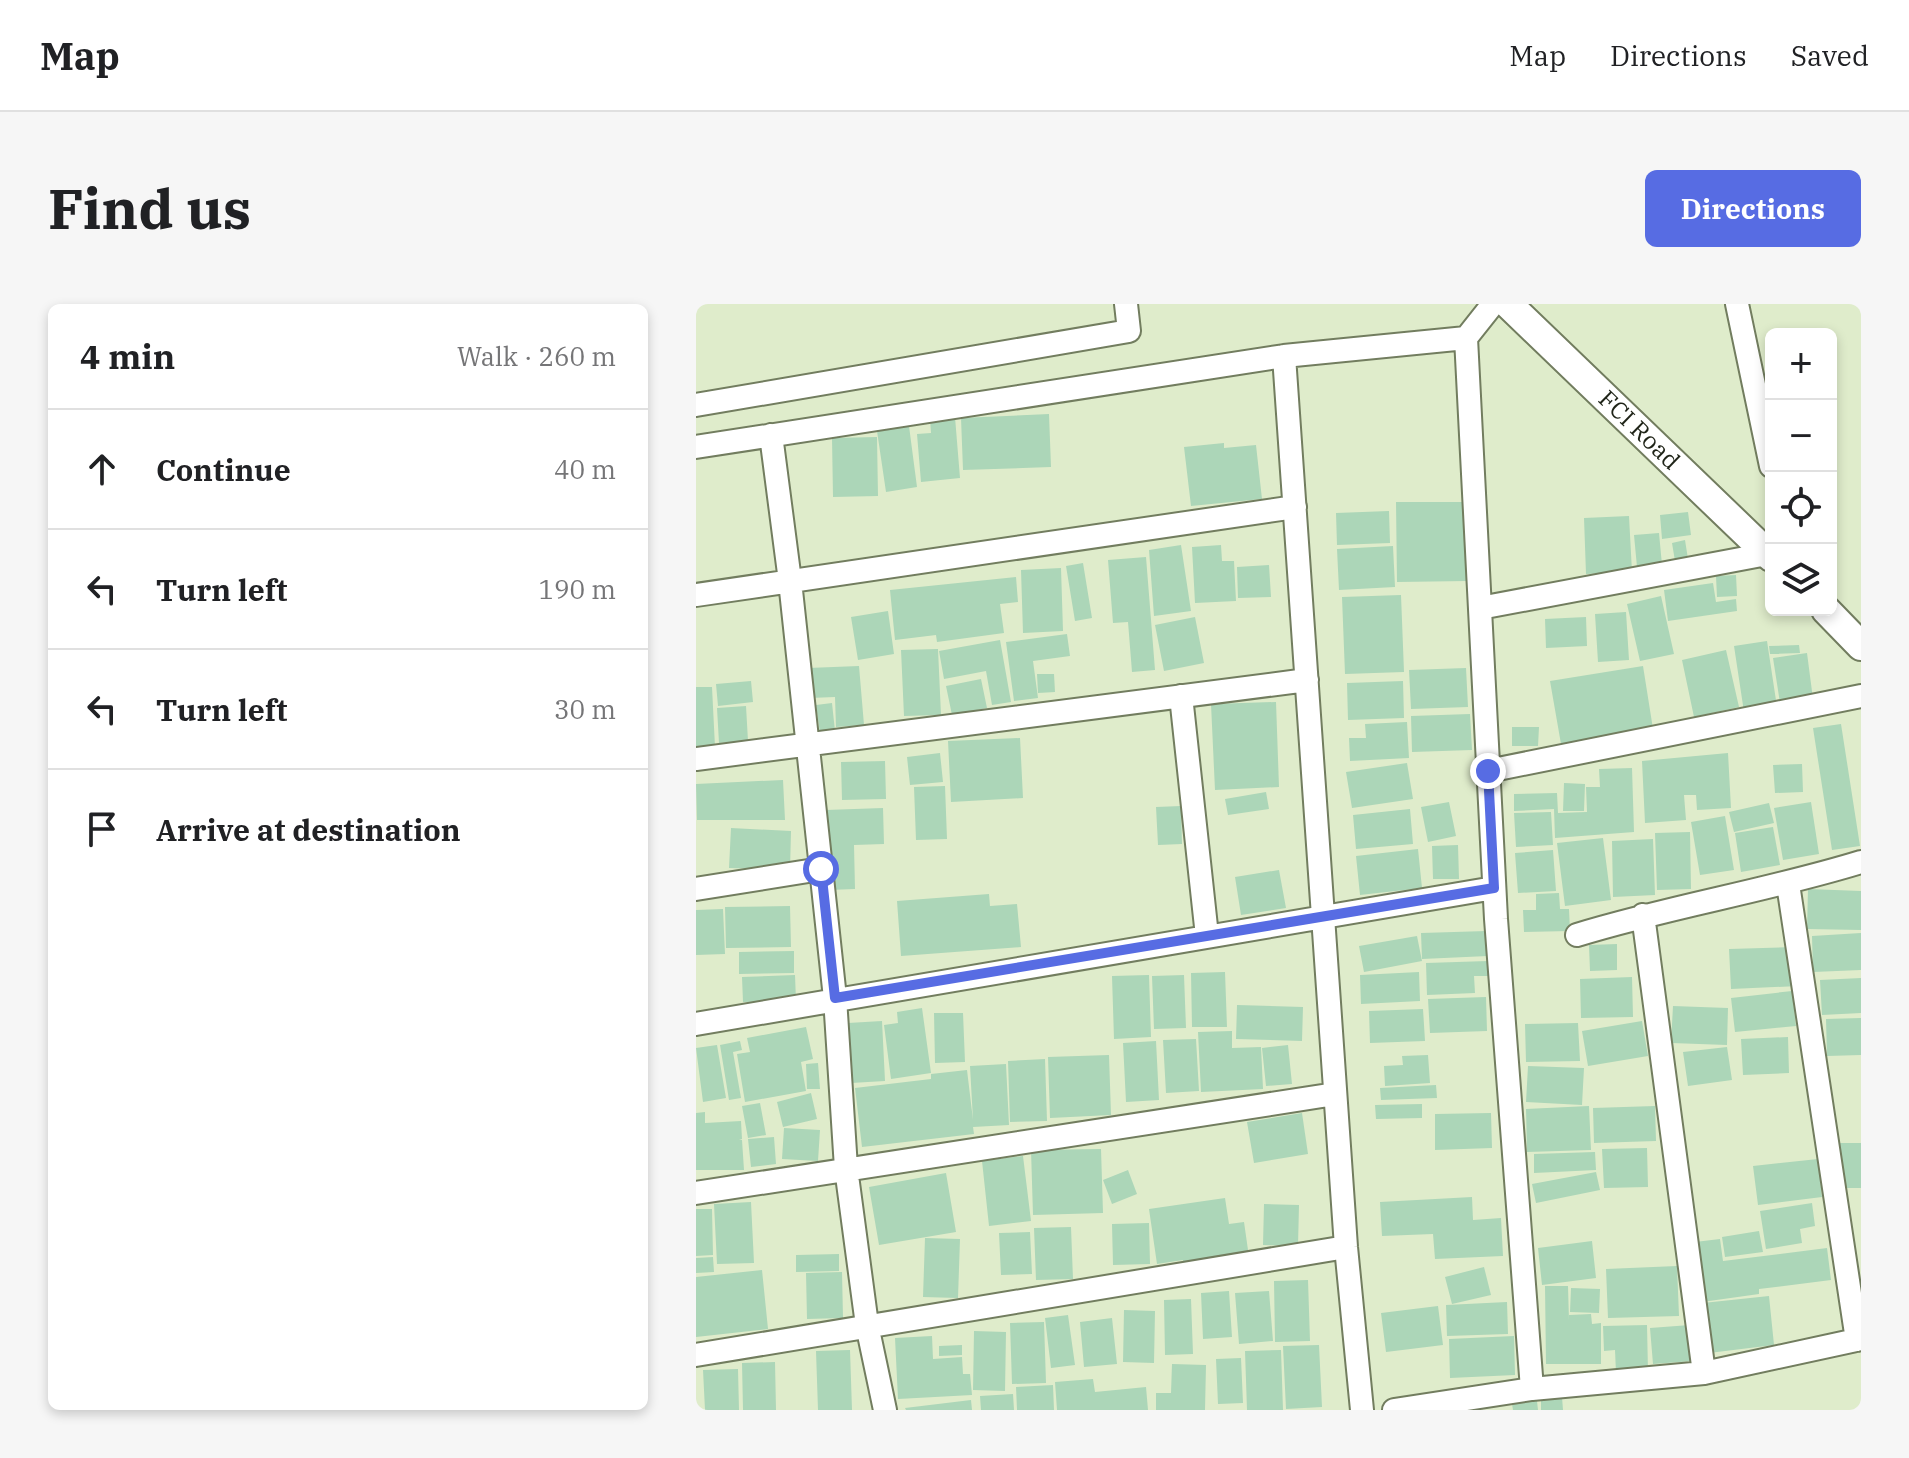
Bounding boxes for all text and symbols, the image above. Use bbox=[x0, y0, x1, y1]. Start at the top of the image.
text: Map bbox=[40, 31, 120, 80]
text: Map bbox=[1509, 37, 1566, 74]
text: Directions bbox=[1610, 37, 1747, 74]
text: Saved bbox=[1791, 37, 1869, 74]
button: Directions bbox=[1645, 170, 1861, 247]
text: Find us bbox=[48, 172, 251, 244]
map controls bbox=[1765, 328, 1837, 616]
button: + bbox=[1765, 328, 1837, 400]
text: 4 min bbox=[80, 334, 175, 378]
text: Walk · 260 m bbox=[457, 339, 616, 373]
street label: FCI Road bbox=[1592, 383, 1687, 476]
button: − bbox=[1765, 400, 1837, 472]
icon: ahead bbox=[80, 447, 124, 491]
text: Continue bbox=[156, 450, 291, 489]
text: 40 m bbox=[554, 452, 616, 486]
button: locate bbox=[1765, 472, 1837, 544]
button: layers bbox=[1765, 544, 1837, 616]
icon: left bbox=[80, 567, 124, 611]
text: Turn left bbox=[156, 570, 288, 609]
text: 190 m bbox=[538, 572, 616, 606]
icon: left bbox=[80, 687, 124, 731]
text: Turn left bbox=[156, 690, 288, 729]
text: 30 m bbox=[554, 692, 616, 726]
route end bbox=[1470, 753, 1506, 789]
icon: arrive bbox=[80, 807, 124, 851]
text: Arrive at destination bbox=[156, 810, 461, 849]
route start bbox=[803, 851, 839, 887]

